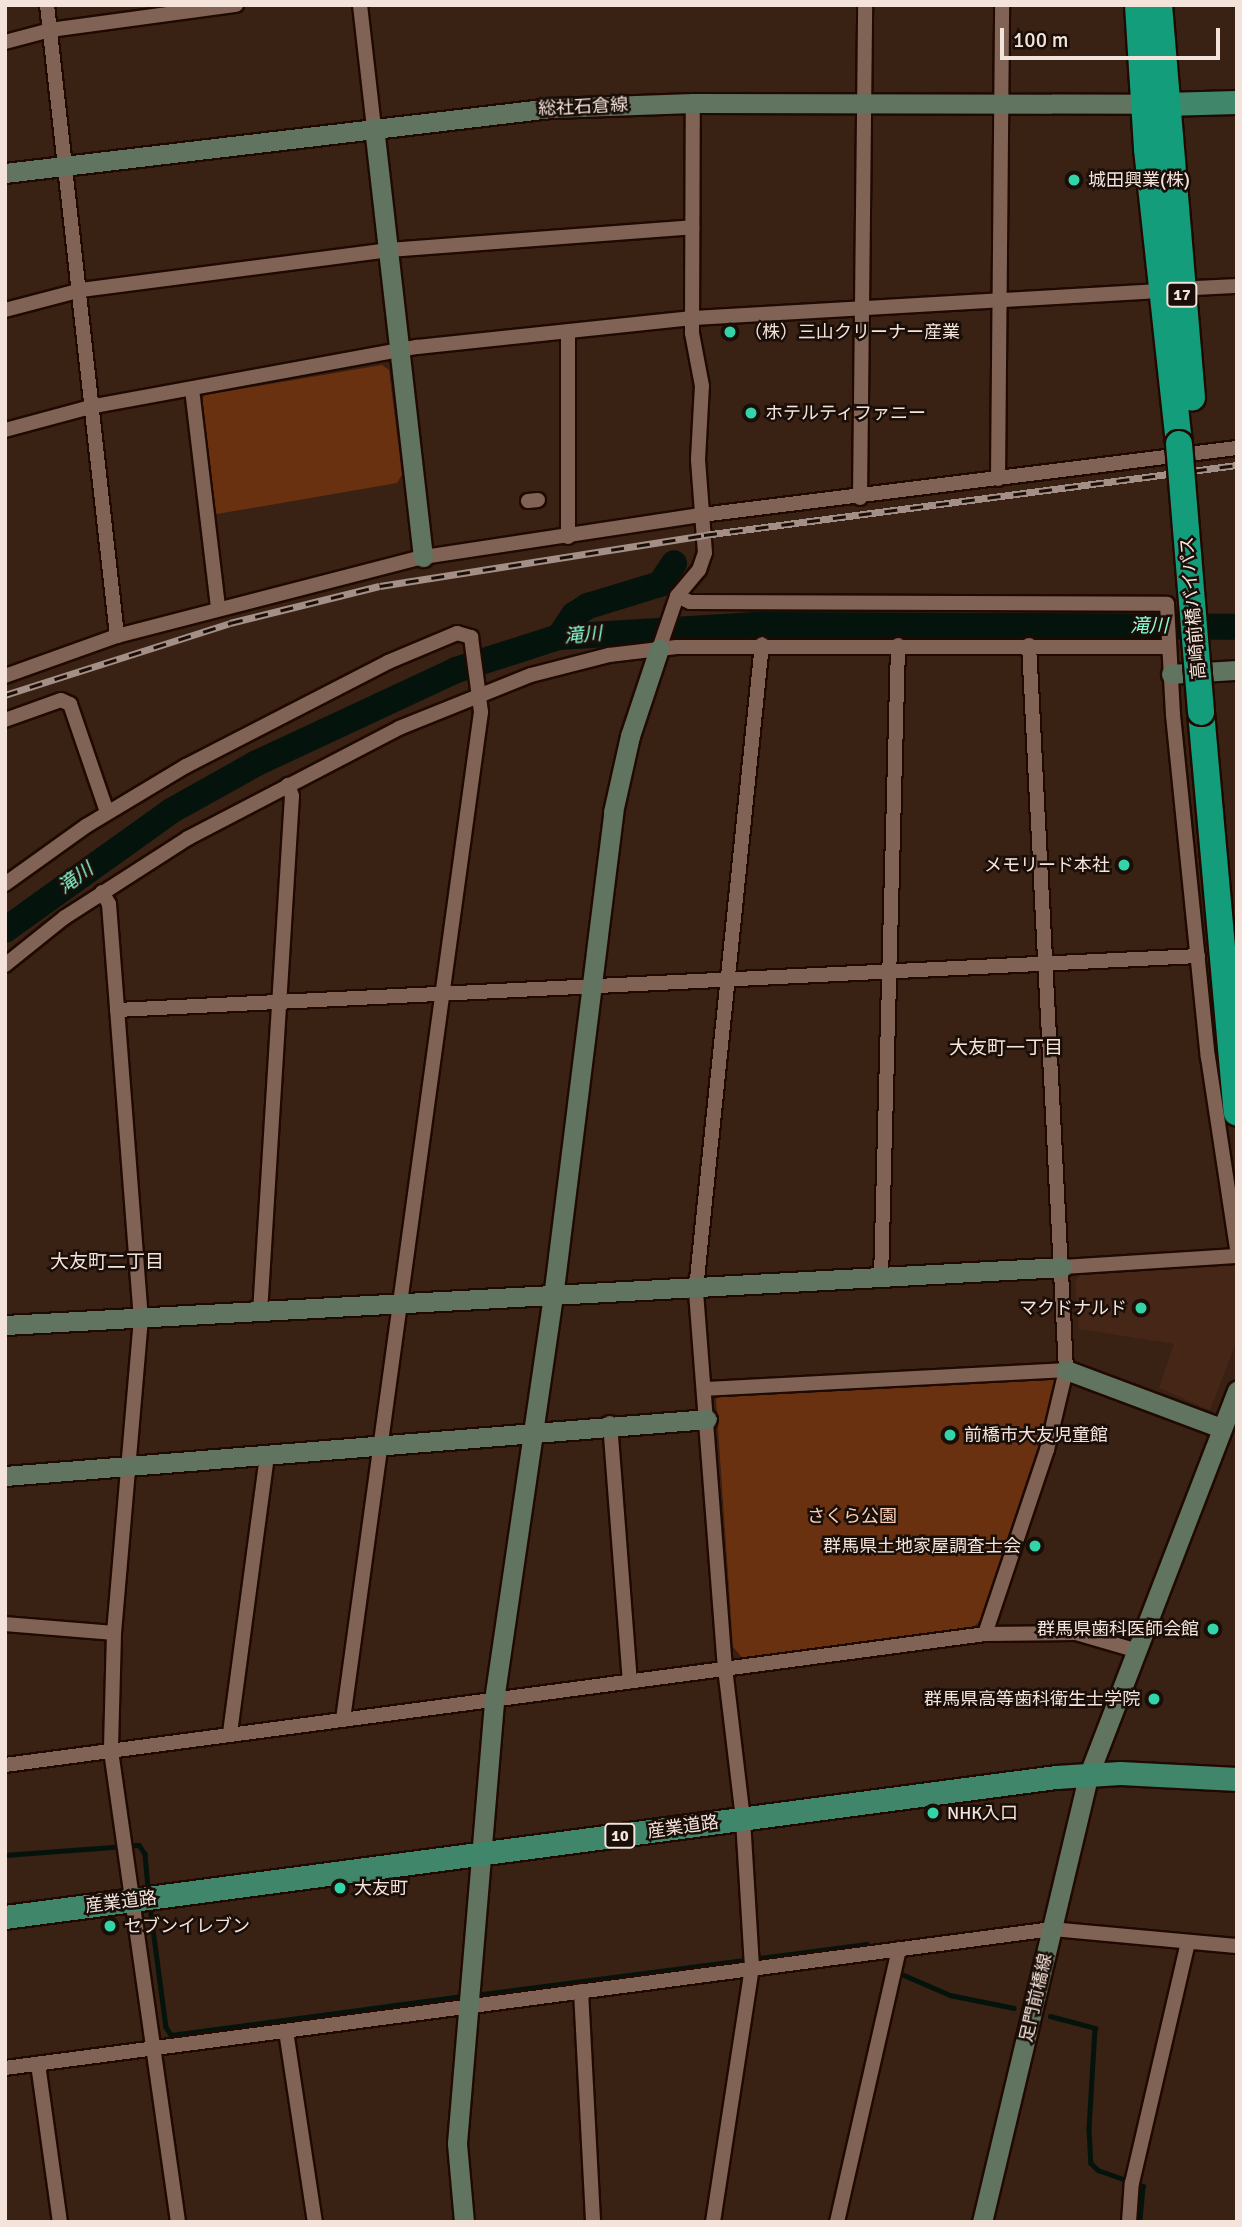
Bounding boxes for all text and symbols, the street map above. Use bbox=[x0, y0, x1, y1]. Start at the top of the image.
scale bar bbox=[1004, 14, 1224, 58]
text: 100 m bbox=[1013, 27, 1068, 53]
street label: 総社石倉線 bbox=[537, 94, 629, 120]
place label: 城田興業(株) bbox=[1088, 169, 1190, 191]
marker: 城田興業(株) bbox=[1066, 172, 1082, 188]
road number: 17 bbox=[1166, 282, 1198, 308]
place label: （株）三山クリーナー産業 bbox=[744, 321, 960, 343]
marker: （株）三山クリーナー産業 bbox=[722, 324, 738, 340]
place label: ホテルティファニー bbox=[765, 402, 927, 424]
marker: ホテルティファニー bbox=[743, 405, 759, 421]
street label: 高崎前橋バイパス bbox=[1176, 535, 1210, 681]
water label: 滝川 bbox=[1130, 616, 1168, 638]
water label: 滝川 bbox=[563, 623, 603, 649]
place label: メモリード本社 bbox=[984, 854, 1110, 876]
marker: メモリード本社 bbox=[1116, 857, 1132, 873]
water label: 滝川 bbox=[54, 859, 98, 899]
district label: 大友町一丁目 bbox=[949, 1038, 1063, 1060]
district label: 大友町二丁目 bbox=[50, 1252, 164, 1274]
place label: マクドナルド bbox=[1019, 1297, 1127, 1319]
marker: マクドナルド bbox=[1133, 1300, 1149, 1316]
place label: 前橋市大友児童館 bbox=[964, 1424, 1108, 1446]
marker: 前橋市大友児童館 bbox=[942, 1427, 958, 1443]
park label: さくら公園 bbox=[807, 1505, 897, 1527]
place label: 群馬県土地家屋調査士会 bbox=[823, 1535, 1021, 1557]
marker: 群馬県土地家屋調査士会 bbox=[1027, 1538, 1043, 1554]
place label: 群馬県歯科医師会館 bbox=[1037, 1618, 1199, 1640]
marker: 群馬県歯科医師会館 bbox=[1205, 1621, 1221, 1637]
place label: 群馬県高等歯科衛生士学院 bbox=[924, 1688, 1140, 1710]
marker: 群馬県高等歯科衛生士学院 bbox=[1146, 1691, 1162, 1707]
place label: NHK入口 bbox=[947, 1802, 1018, 1824]
marker: NHK入口 bbox=[925, 1805, 941, 1821]
street label: 産業道路 bbox=[646, 1811, 720, 1843]
road number: 10 bbox=[604, 1824, 636, 1848]
place label: 大友町 bbox=[354, 1877, 408, 1899]
marker: 大友町 bbox=[332, 1880, 348, 1896]
street label: 産業道路 bbox=[84, 1887, 158, 1917]
place label: セブンイレブン bbox=[124, 1915, 250, 1937]
marker: セブンイレブン bbox=[102, 1918, 118, 1934]
street label: 足門前橋線 bbox=[1015, 1952, 1057, 2044]

